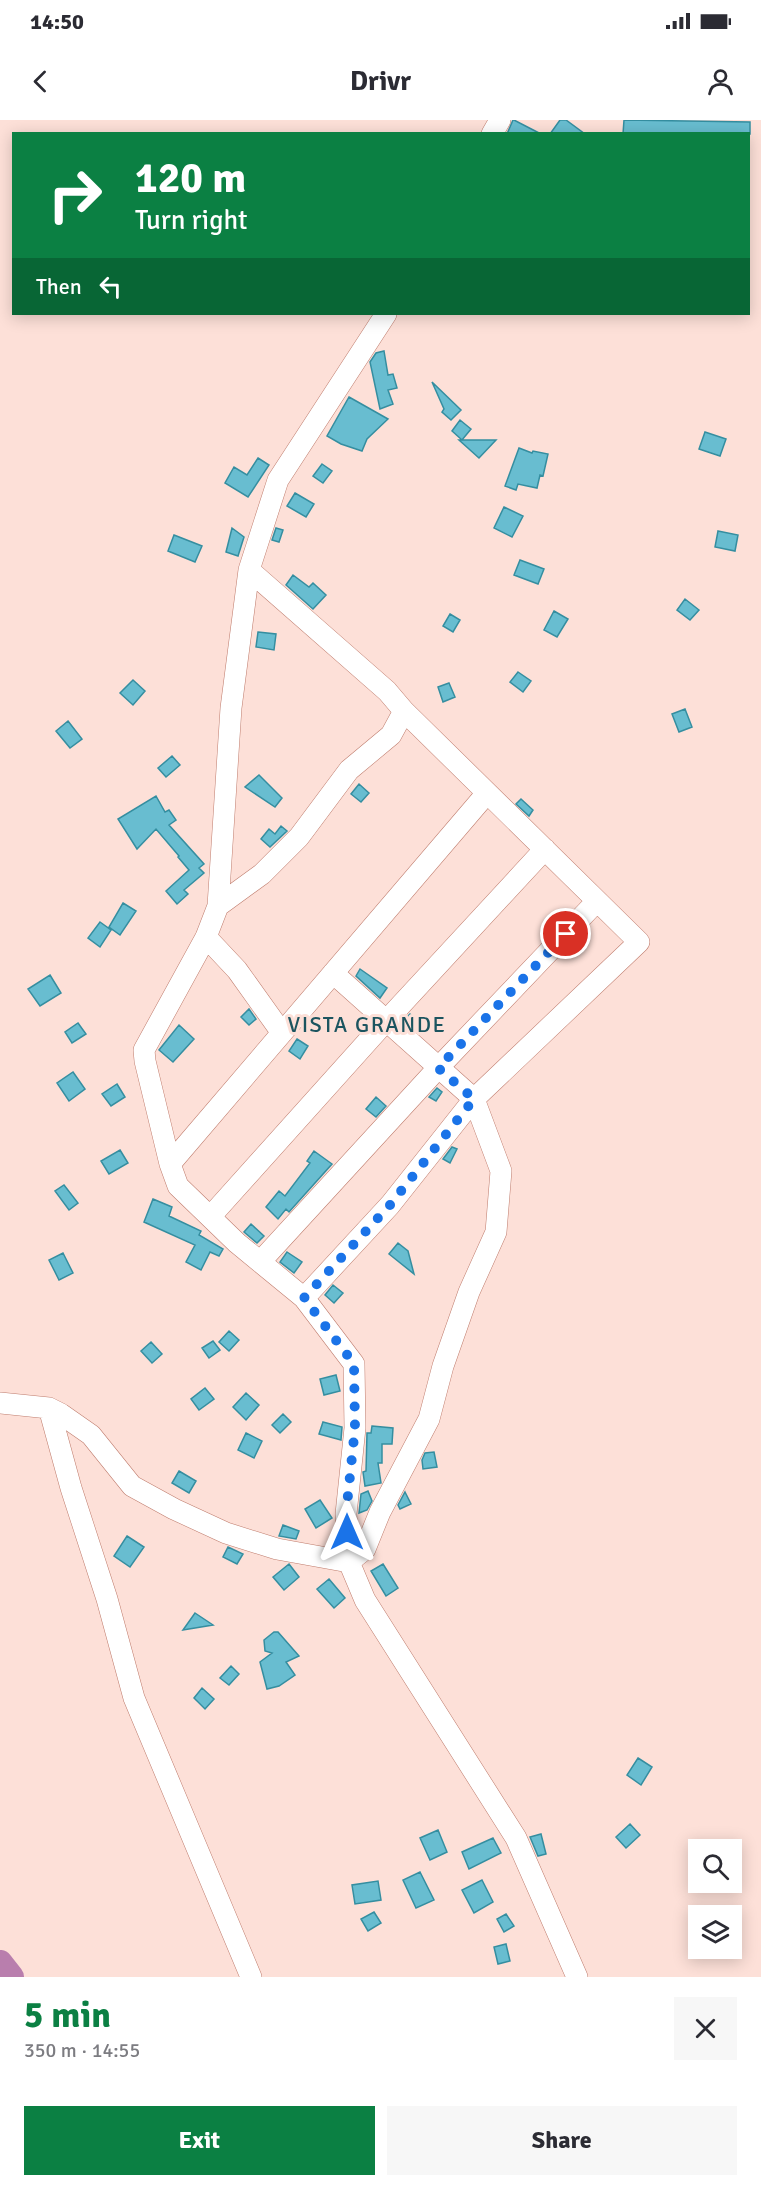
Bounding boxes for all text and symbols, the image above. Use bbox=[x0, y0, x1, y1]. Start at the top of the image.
text: 14:50 bbox=[30, 8, 84, 35]
icon: back bbox=[24, 65, 57, 98]
text: Drivr bbox=[350, 65, 411, 98]
icon: person bbox=[704, 65, 737, 98]
text: 120 m bbox=[135, 153, 246, 204]
icon: right bbox=[36, 156, 114, 234]
text: Turn right bbox=[135, 204, 248, 237]
icon: left bbox=[94, 270, 127, 303]
text: Then bbox=[36, 273, 82, 300]
pin bbox=[540, 908, 591, 959]
icon: arrive bbox=[549, 917, 582, 950]
district label: VISTA GRANDE bbox=[288, 1011, 446, 1038]
position arrow bbox=[315, 1500, 379, 1564]
map controls bbox=[688, 1839, 742, 1959]
button: search bbox=[688, 1839, 742, 1893]
button: layers bbox=[688, 1905, 742, 1959]
text: 5 min bbox=[24, 1993, 111, 2038]
button: close bbox=[674, 1997, 737, 2060]
text: 350 m · 14:55 bbox=[24, 2038, 140, 2063]
button: Exit bbox=[24, 2106, 375, 2175]
button: Share bbox=[387, 2106, 737, 2175]

